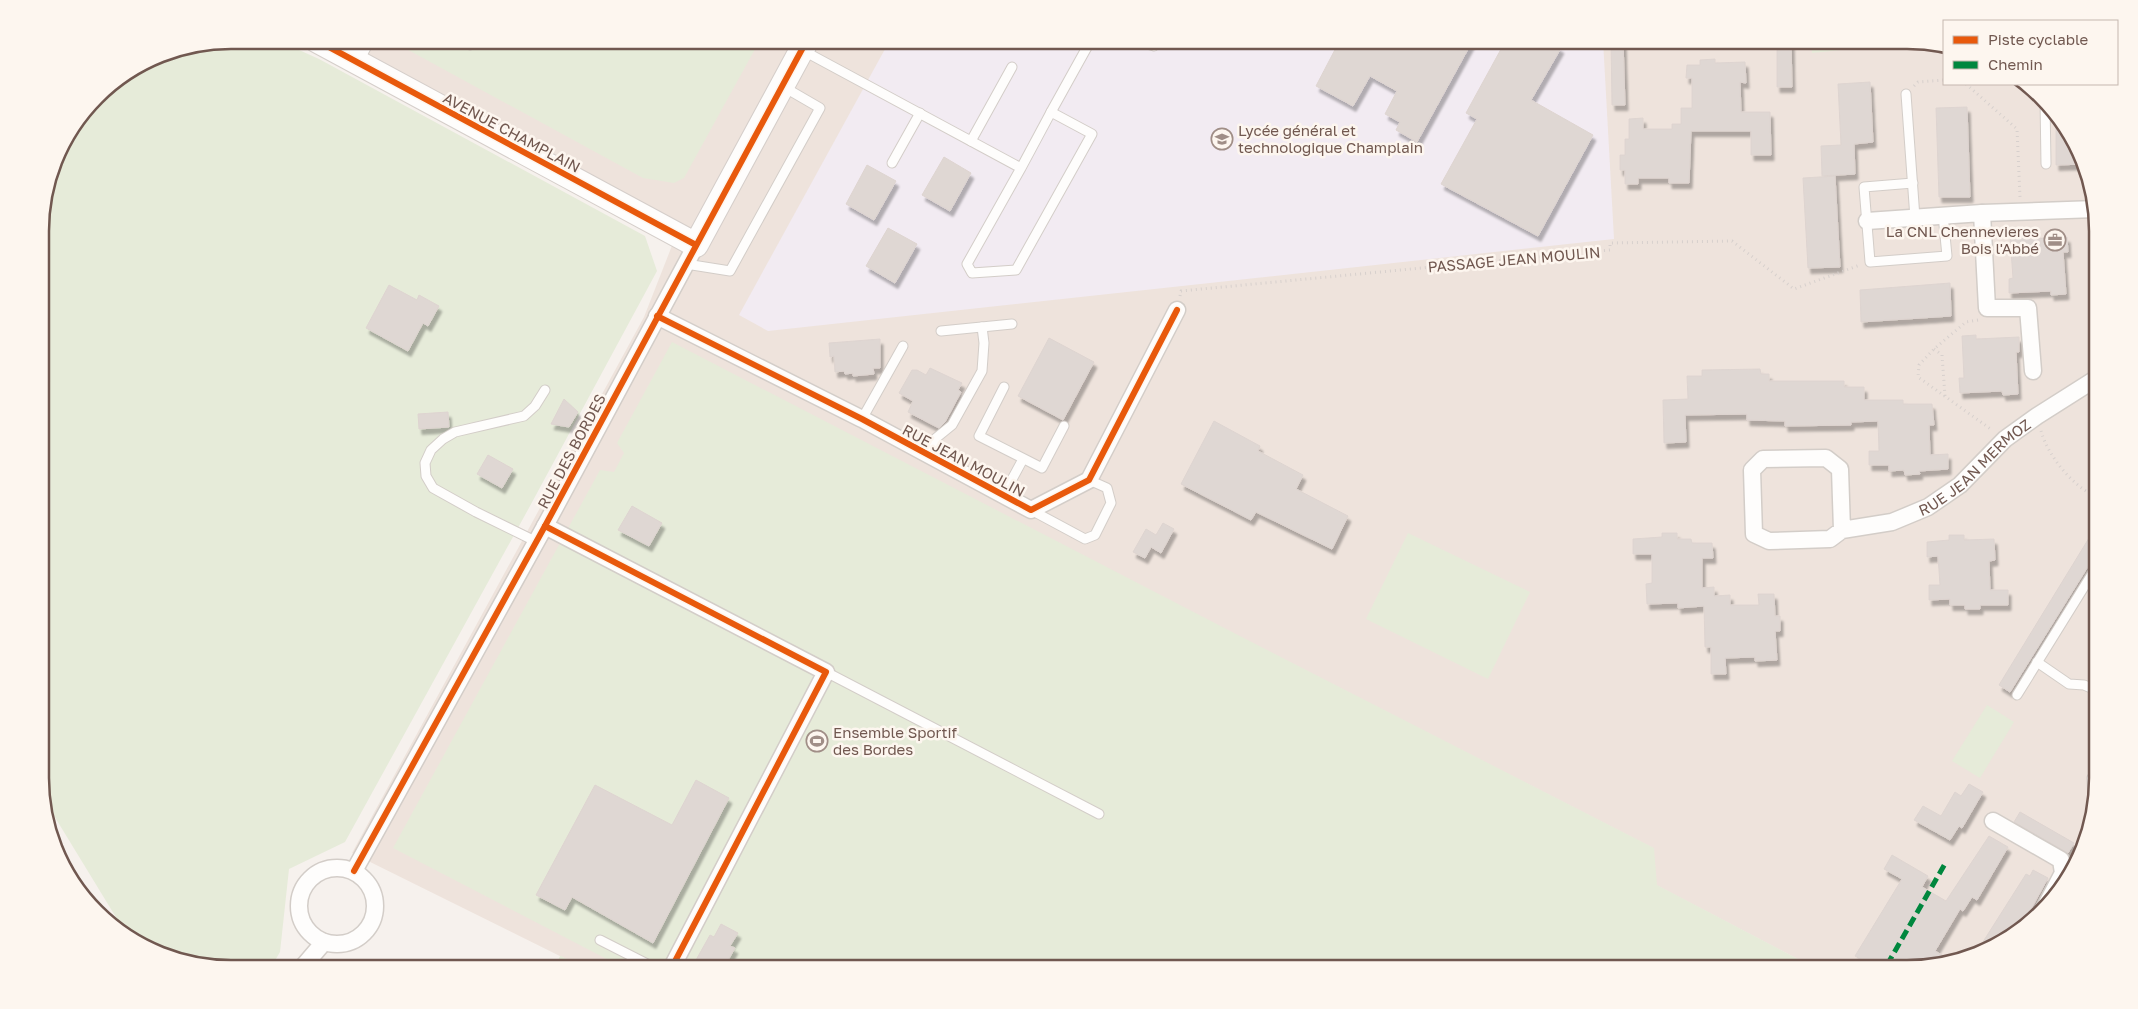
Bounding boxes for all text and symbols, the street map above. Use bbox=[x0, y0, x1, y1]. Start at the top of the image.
legend bbox=[1943, 20, 2118, 85]
text: Piste cyclable bbox=[1988, 30, 2089, 48]
text: Chemin bbox=[1988, 55, 2043, 73]
street label: AVENUE CHAMPLAIN bbox=[440, 88, 584, 176]
place label: Lycée général et technologique Champlain bbox=[1238, 121, 1423, 156]
school or university icon: Lycée général et technologique Champlain bbox=[1210, 127, 1234, 151]
place label: La CNL Chennevieres Bois l'Abbé bbox=[1886, 222, 2039, 257]
office icon: La CNL Chennevieres Bois l'Abbé bbox=[2043, 228, 2067, 252]
street label: PASSAGE JEAN MOULIN bbox=[1427, 242, 1601, 276]
street label: RUE DES BORDES bbox=[533, 391, 609, 511]
street label: RUE JEAN MERMOZ bbox=[1916, 415, 2034, 519]
street label: RUE JEAN MOULIN bbox=[900, 420, 1028, 500]
place label: Ensemble Sportif des Bordes bbox=[833, 723, 958, 758]
sports icon: Ensemble Sportif des Bordes bbox=[805, 729, 829, 753]

